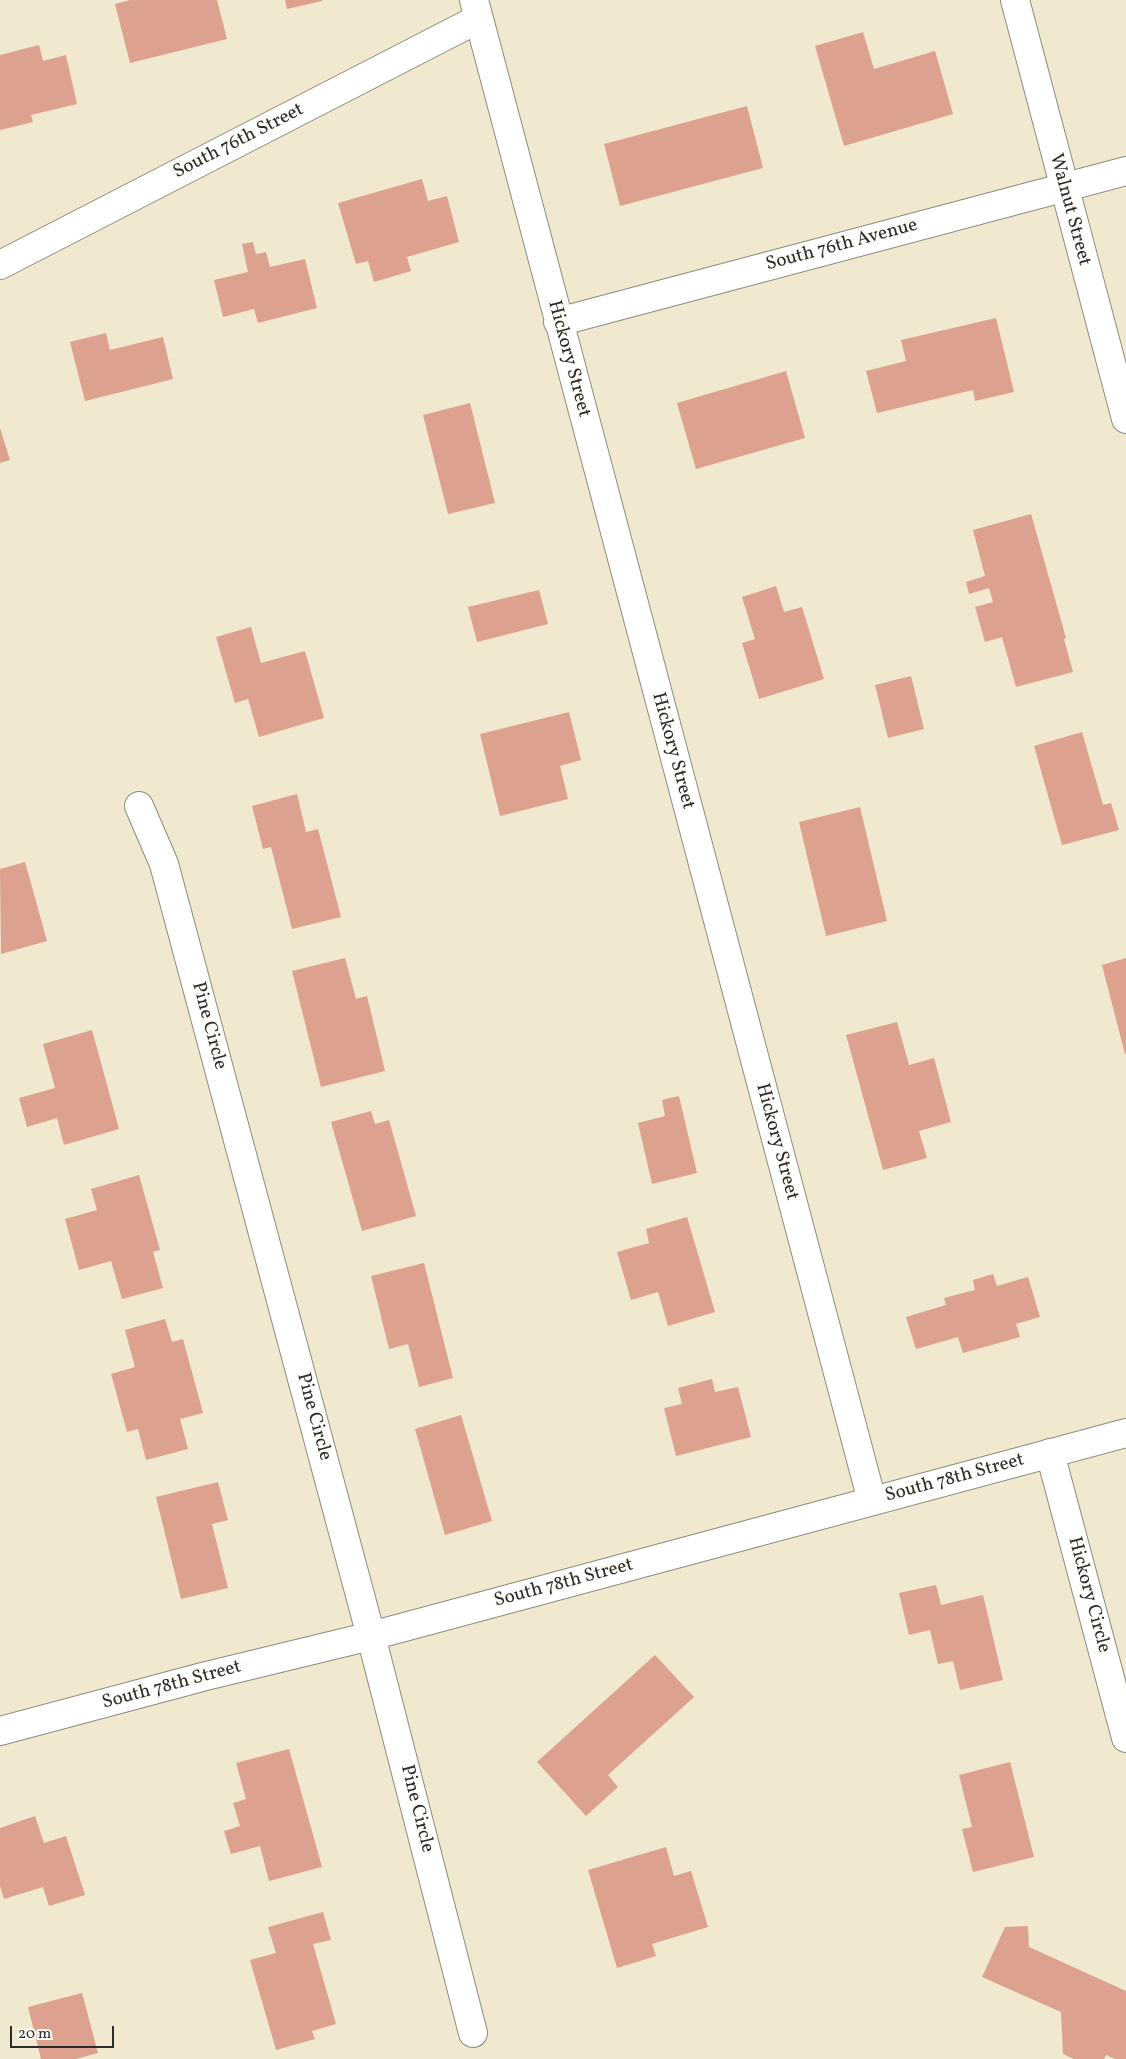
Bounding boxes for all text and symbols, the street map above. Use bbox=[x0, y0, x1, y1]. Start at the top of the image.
street label: South 76th Street bbox=[170, 99, 308, 185]
street label: Walnut Street bbox=[1043, 151, 1095, 269]
street label: South 76th Avenue bbox=[764, 215, 920, 277]
street label: Hickory Street bbox=[541, 298, 595, 420]
street label: Hickory Street bbox=[645, 690, 699, 812]
street label: Pine Circle bbox=[185, 980, 231, 1072]
street label: Hickory Street bbox=[749, 1081, 803, 1203]
street label: Pine Circle bbox=[290, 1371, 336, 1463]
street label: South 78th Street bbox=[883, 1449, 1027, 1509]
street label: Hickory Circle bbox=[1062, 1535, 1114, 1655]
street label: South 78th Street bbox=[492, 1554, 636, 1614]
street label: South 78th Street bbox=[100, 1656, 244, 1716]
street label: Pine Circle bbox=[394, 1763, 438, 1855]
scale bar bbox=[12, 2016, 116, 2048]
text: 20 m bbox=[18, 2024, 51, 2045]

